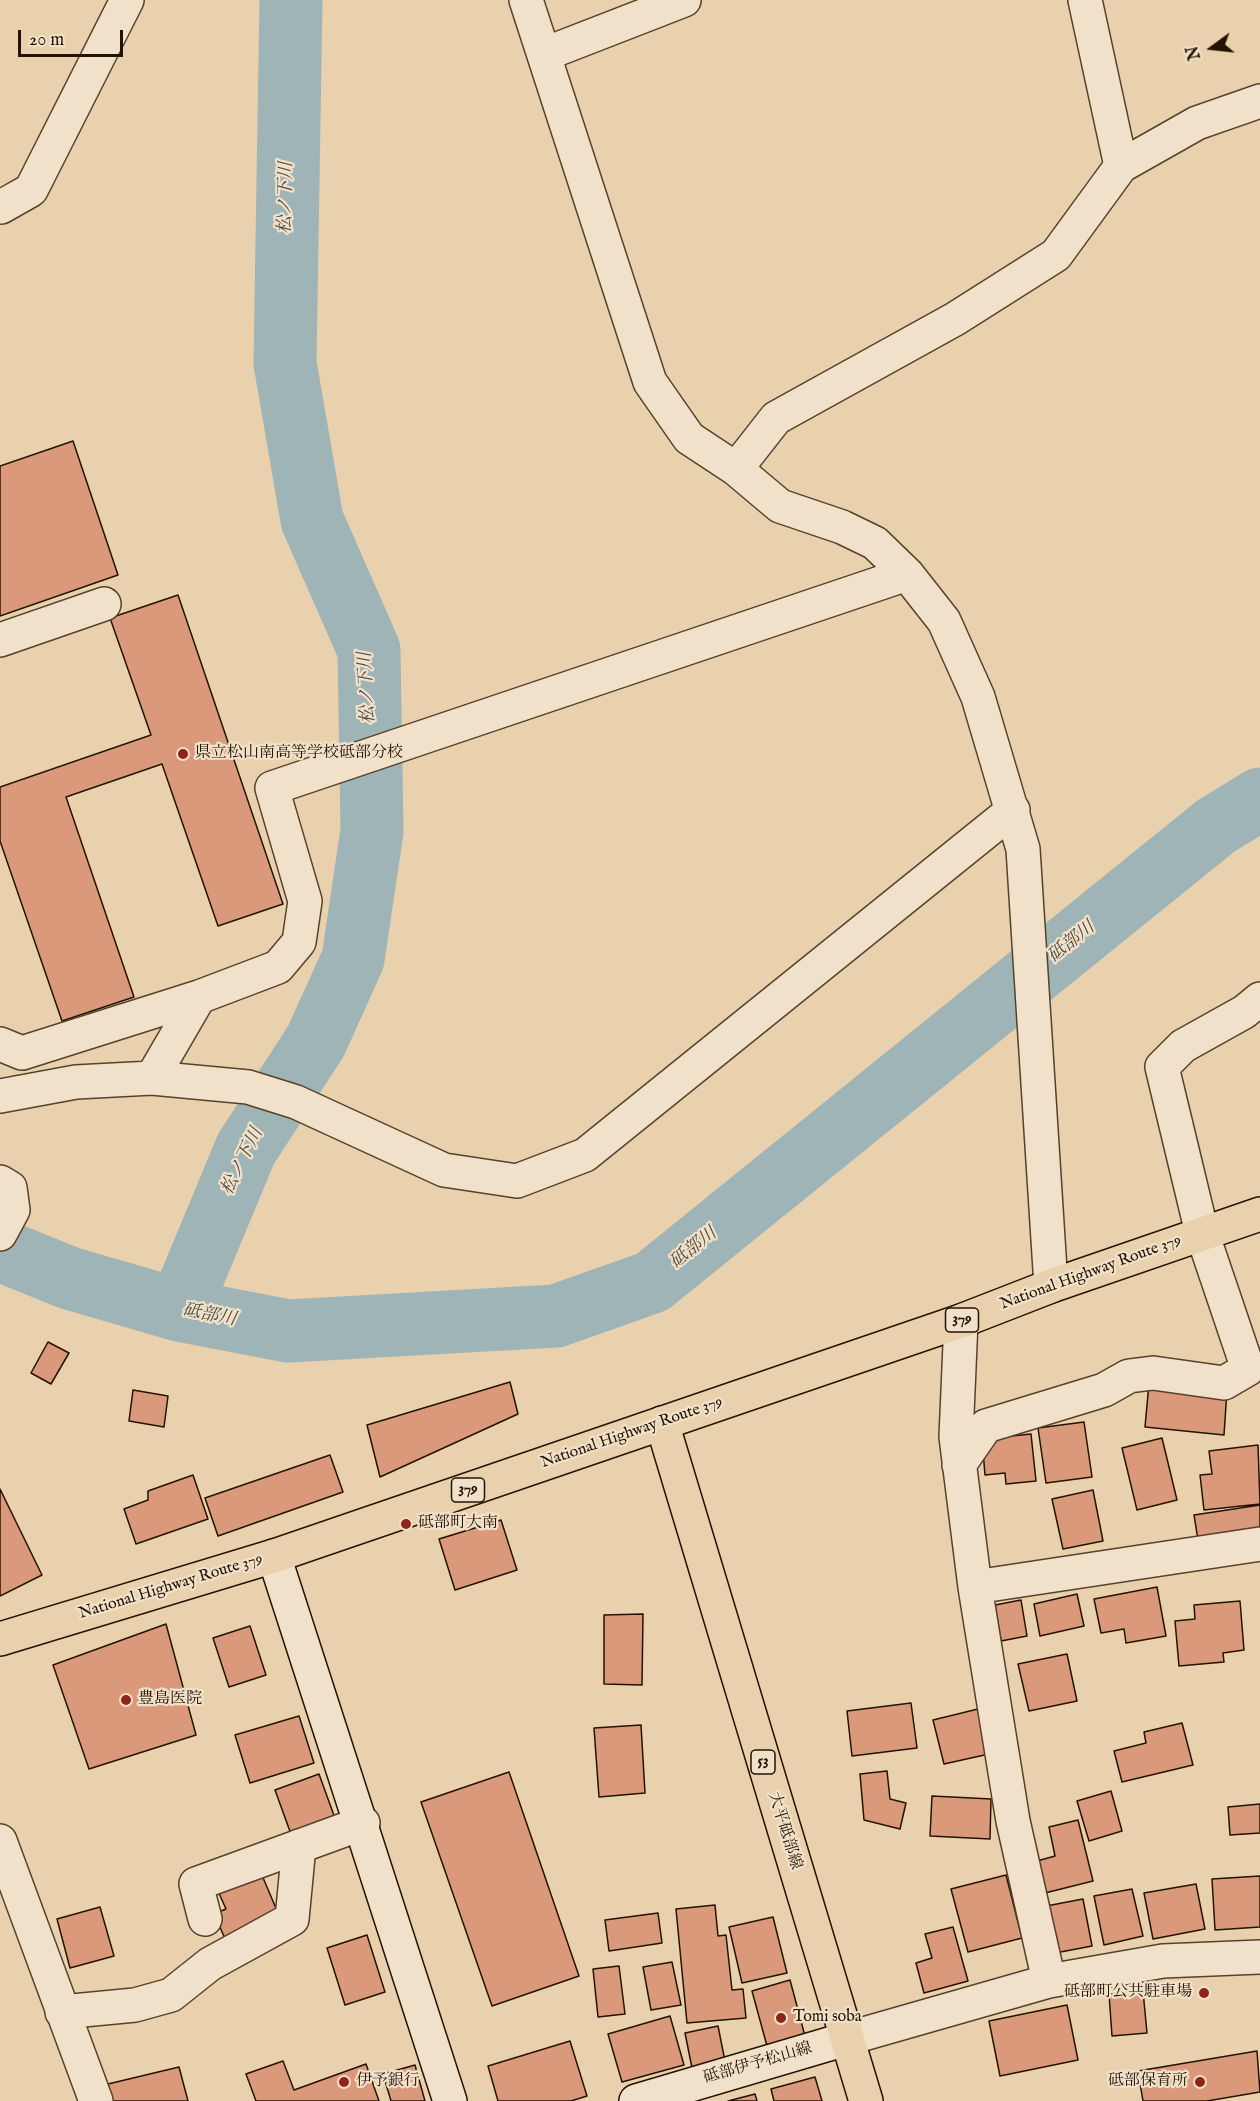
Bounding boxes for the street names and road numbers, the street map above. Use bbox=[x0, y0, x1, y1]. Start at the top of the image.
street label: National Highway Route 379 bbox=[998, 1231, 1184, 1315]
road number: 379 bbox=[946, 1308, 978, 1332]
street label: National Highway Route 379 bbox=[538, 1393, 726, 1473]
road number: 379 bbox=[452, 1478, 484, 1502]
street label: National Highway Route 379 bbox=[77, 1550, 265, 1624]
road number: 53 bbox=[751, 1750, 775, 1774]
street label: 大平砥部線 bbox=[763, 1790, 805, 1872]
street label: 砥部伊予松山線 bbox=[702, 2039, 814, 2089]

